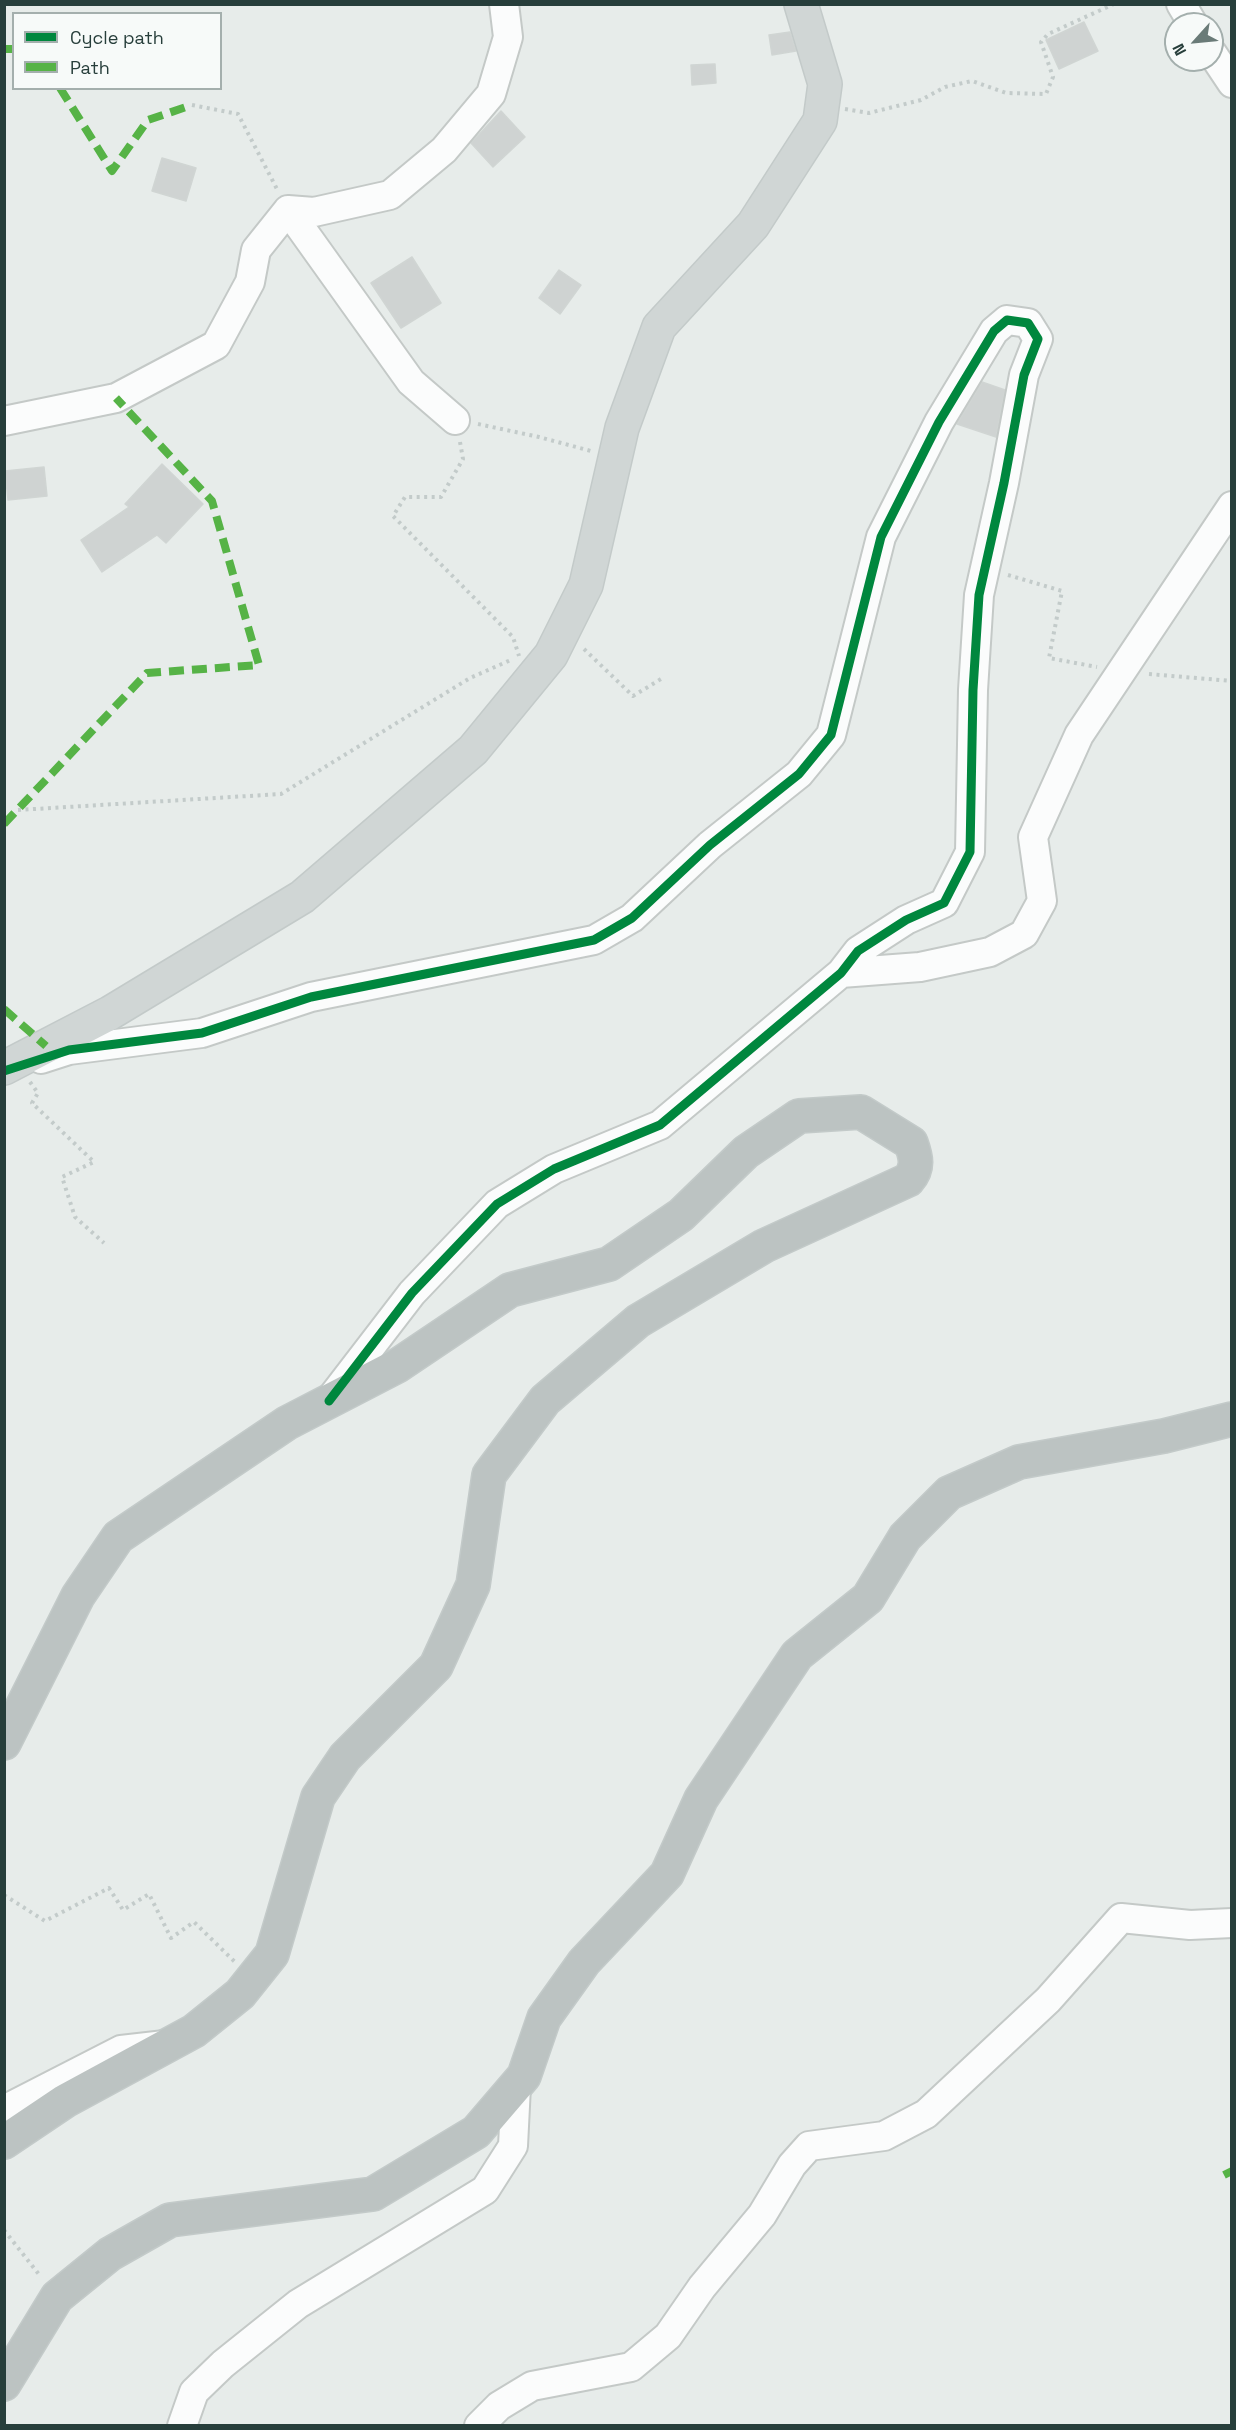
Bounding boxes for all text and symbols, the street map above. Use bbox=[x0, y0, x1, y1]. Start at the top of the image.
legend bbox=[12, 12, 222, 90]
north arrow bbox=[1164, 12, 1224, 72]
text: Cycle path bbox=[70, 26, 164, 49]
text: N bbox=[1168, 40, 1191, 59]
text: Path bbox=[70, 56, 110, 79]

